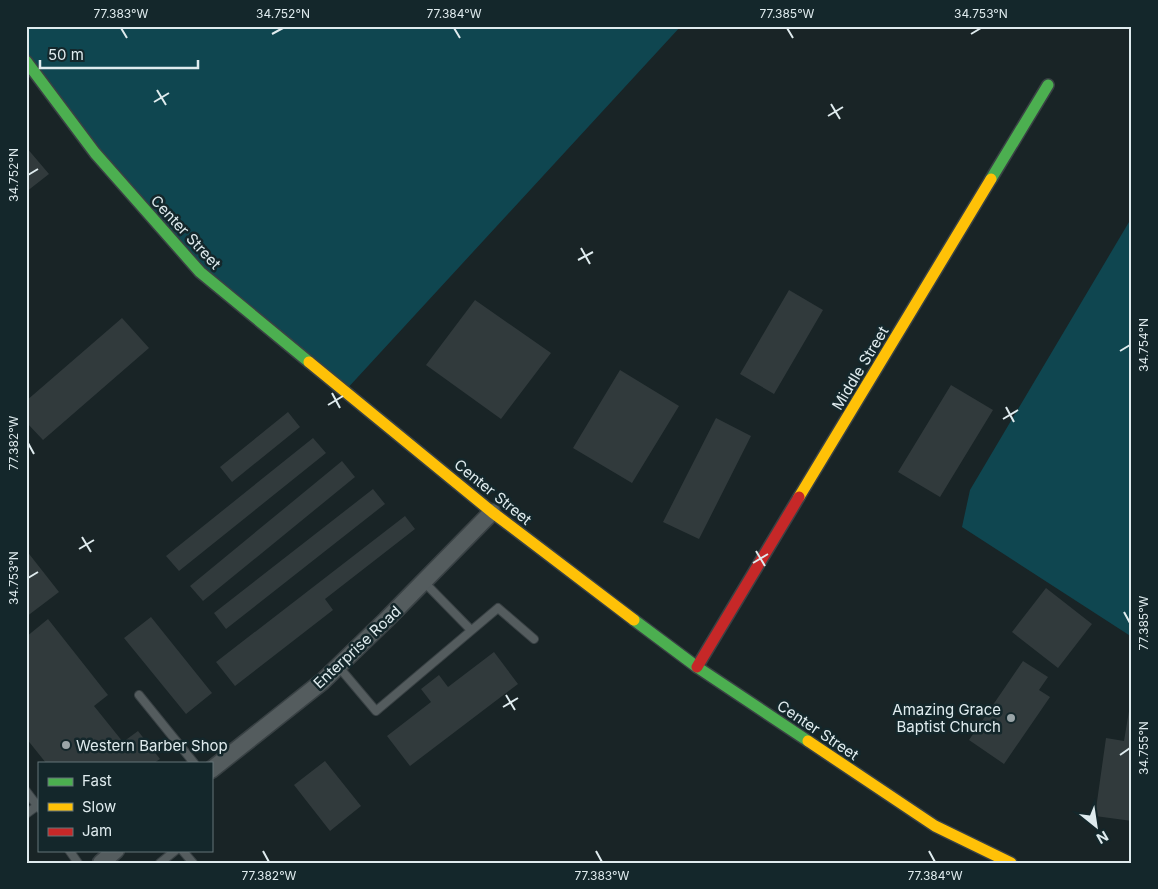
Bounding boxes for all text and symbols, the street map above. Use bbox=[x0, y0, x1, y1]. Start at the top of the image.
text: 77.383°W bbox=[94, 6, 149, 21]
text: 34.752°N bbox=[256, 6, 310, 21]
text: 77.384°W bbox=[426, 6, 482, 21]
text: 77.385°W bbox=[760, 6, 815, 21]
text: 34.753°N bbox=[954, 6, 1008, 21]
scale bar bbox=[40, 38, 198, 70]
text: 50 m bbox=[48, 45, 84, 64]
text: 34.752°N bbox=[6, 148, 21, 202]
street label: Center Street bbox=[147, 191, 225, 273]
text: 34.754°N bbox=[1136, 318, 1151, 372]
street label: Middle Street bbox=[828, 323, 893, 413]
text: 77.382°W bbox=[6, 415, 21, 470]
street label: Center Street bbox=[450, 455, 536, 529]
text: 34.753°N bbox=[6, 551, 21, 605]
text: 77.385°W bbox=[1136, 595, 1151, 650]
street label: Enterprise Road bbox=[309, 602, 405, 692]
street label: Center Street bbox=[774, 696, 862, 764]
place label: Amazing Grace Baptist Church bbox=[892, 700, 1001, 736]
marker: Amazing Grace Baptist Church bbox=[1005, 712, 1017, 724]
text: 34.755°N bbox=[1136, 721, 1151, 775]
place label: Western Barber Shop bbox=[76, 736, 228, 755]
marker: Western Barber Shop bbox=[60, 739, 72, 751]
legend bbox=[38, 762, 212, 852]
text: Fast bbox=[82, 771, 112, 790]
text: Slow bbox=[82, 797, 116, 816]
north arrow bbox=[1070, 802, 1120, 852]
text: Jam bbox=[82, 821, 112, 840]
text: N bbox=[1094, 828, 1112, 848]
text: 77.382°W bbox=[242, 868, 297, 883]
text: 77.383°W bbox=[575, 868, 630, 883]
text: 77.384°W bbox=[907, 868, 963, 883]

